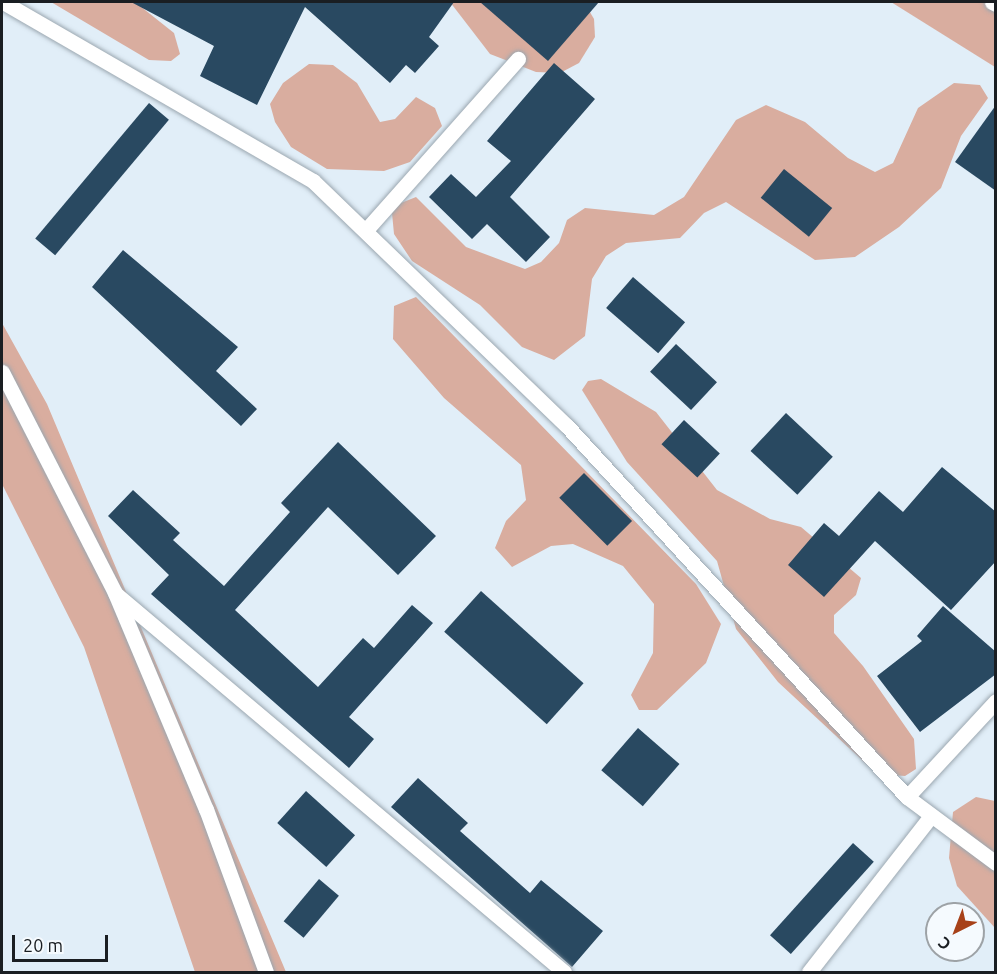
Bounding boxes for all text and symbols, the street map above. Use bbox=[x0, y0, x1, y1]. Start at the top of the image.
north arrow bbox=[925, 902, 985, 962]
scale bar bbox=[15, 923, 111, 961]
text: С bbox=[934, 934, 954, 954]
text: 20 m bbox=[23, 935, 63, 955]

